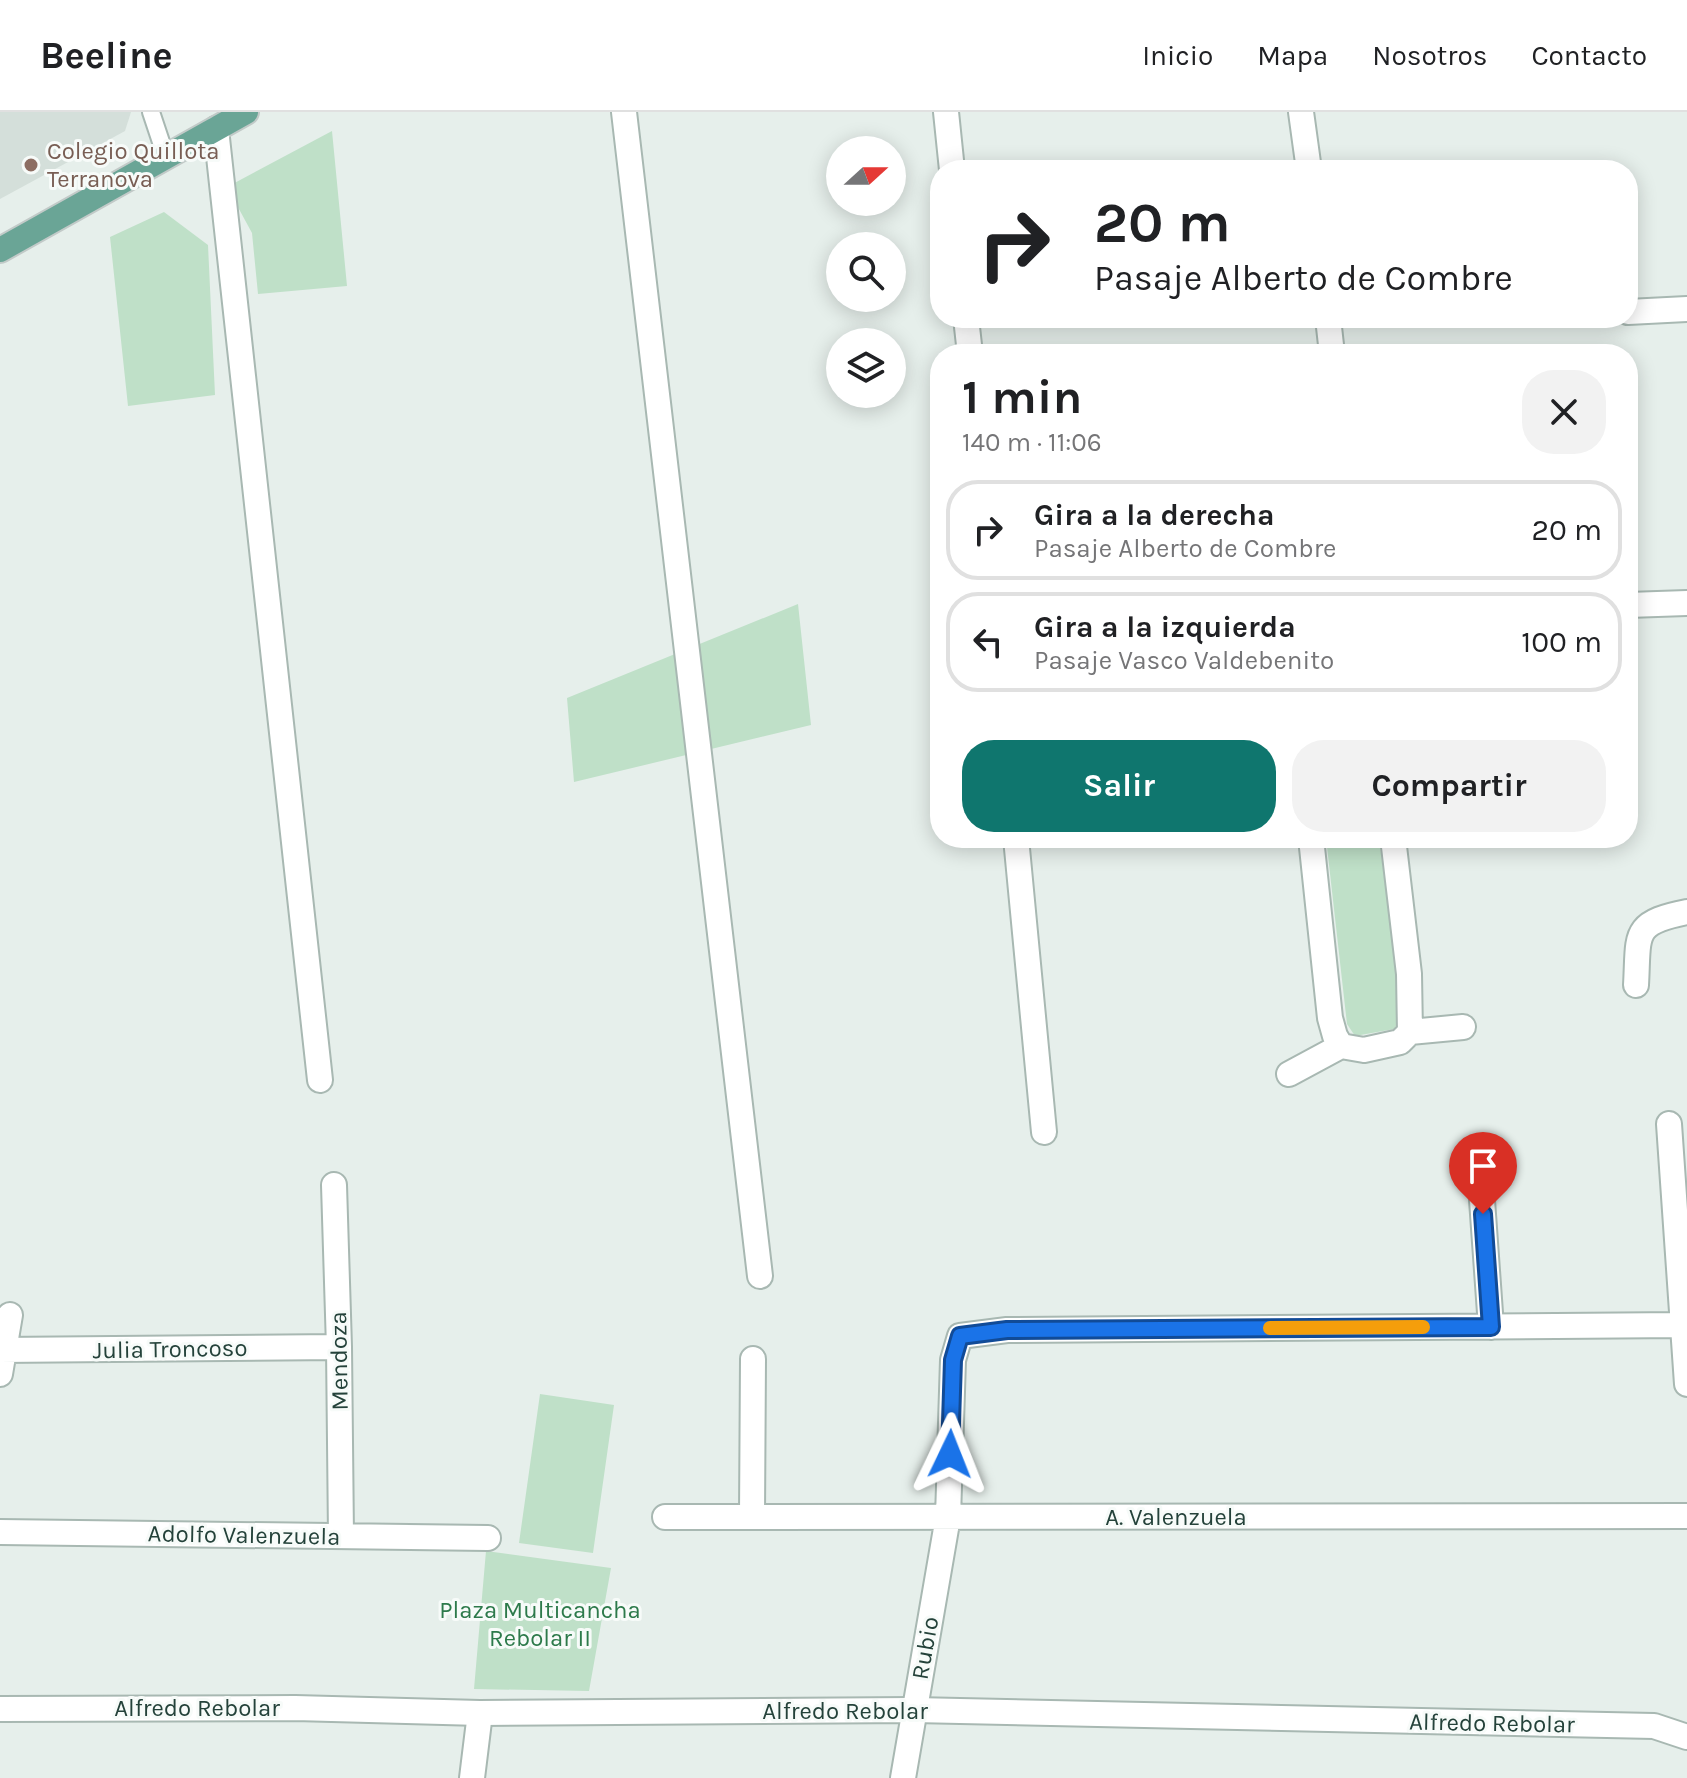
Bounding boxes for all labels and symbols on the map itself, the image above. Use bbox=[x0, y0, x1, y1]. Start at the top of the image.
north arrow bbox=[826, 136, 906, 216]
place label: Colegio Quillota Terranova bbox=[47, 137, 220, 193]
marker: Colegio Quillota Terranova bbox=[22, 156, 40, 174]
pin bbox=[1449, 1132, 1517, 1214]
street label: Mendoza bbox=[324, 1311, 354, 1411]
street label: Julia Troncoso bbox=[92, 1334, 248, 1364]
position arrow bbox=[908, 1412, 992, 1496]
street label: A. Valenzuela bbox=[1105, 1503, 1247, 1531]
street label: Adolfo Valenzuela bbox=[148, 1519, 340, 1551]
park label: Plaza Multicancha Rebolar II bbox=[439, 1596, 641, 1652]
street label: Rubio bbox=[906, 1614, 944, 1682]
street label: Alfredo Rebolar bbox=[114, 1694, 280, 1722]
street label: Alfredo Rebolar bbox=[762, 1697, 928, 1725]
street label: Alfredo Rebolar bbox=[1409, 1708, 1575, 1738]

